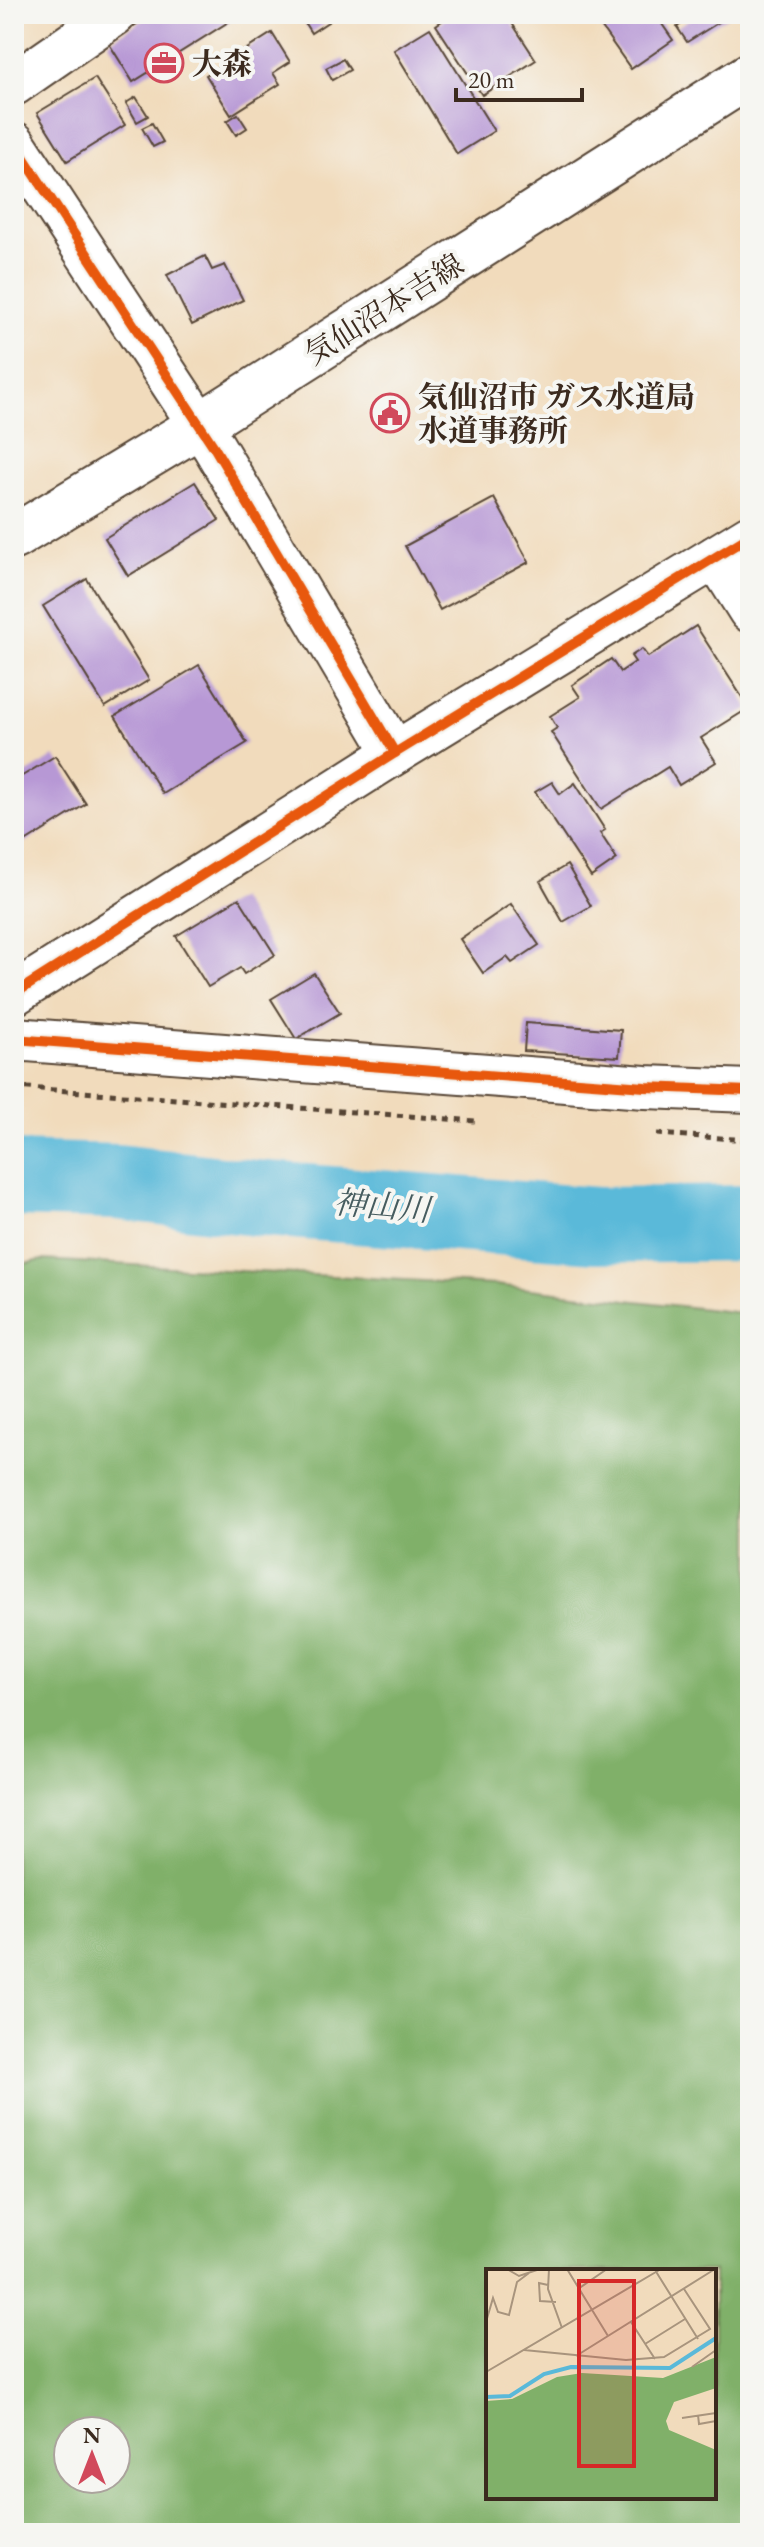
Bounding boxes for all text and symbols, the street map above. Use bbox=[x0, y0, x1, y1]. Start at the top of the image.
office icon: 大森 bbox=[143, 42, 185, 84]
place label: 大森 bbox=[192, 44, 252, 83]
scale bar bbox=[456, 52, 582, 102]
text: 20 m bbox=[468, 64, 515, 95]
street label: 気仙沼本吉線 bbox=[297, 245, 471, 373]
place label: 気仙沼市 ガス水道局 水道事務所 bbox=[418, 377, 695, 450]
public building icon: 気仙沼市 ガス水道局 水道事務所 bbox=[369, 392, 411, 434]
water label: 神山川 bbox=[332, 1181, 435, 1231]
inset map bbox=[486, 2269, 716, 2499]
north arrow bbox=[52, 2415, 132, 2495]
text: N bbox=[83, 2421, 101, 2450]

